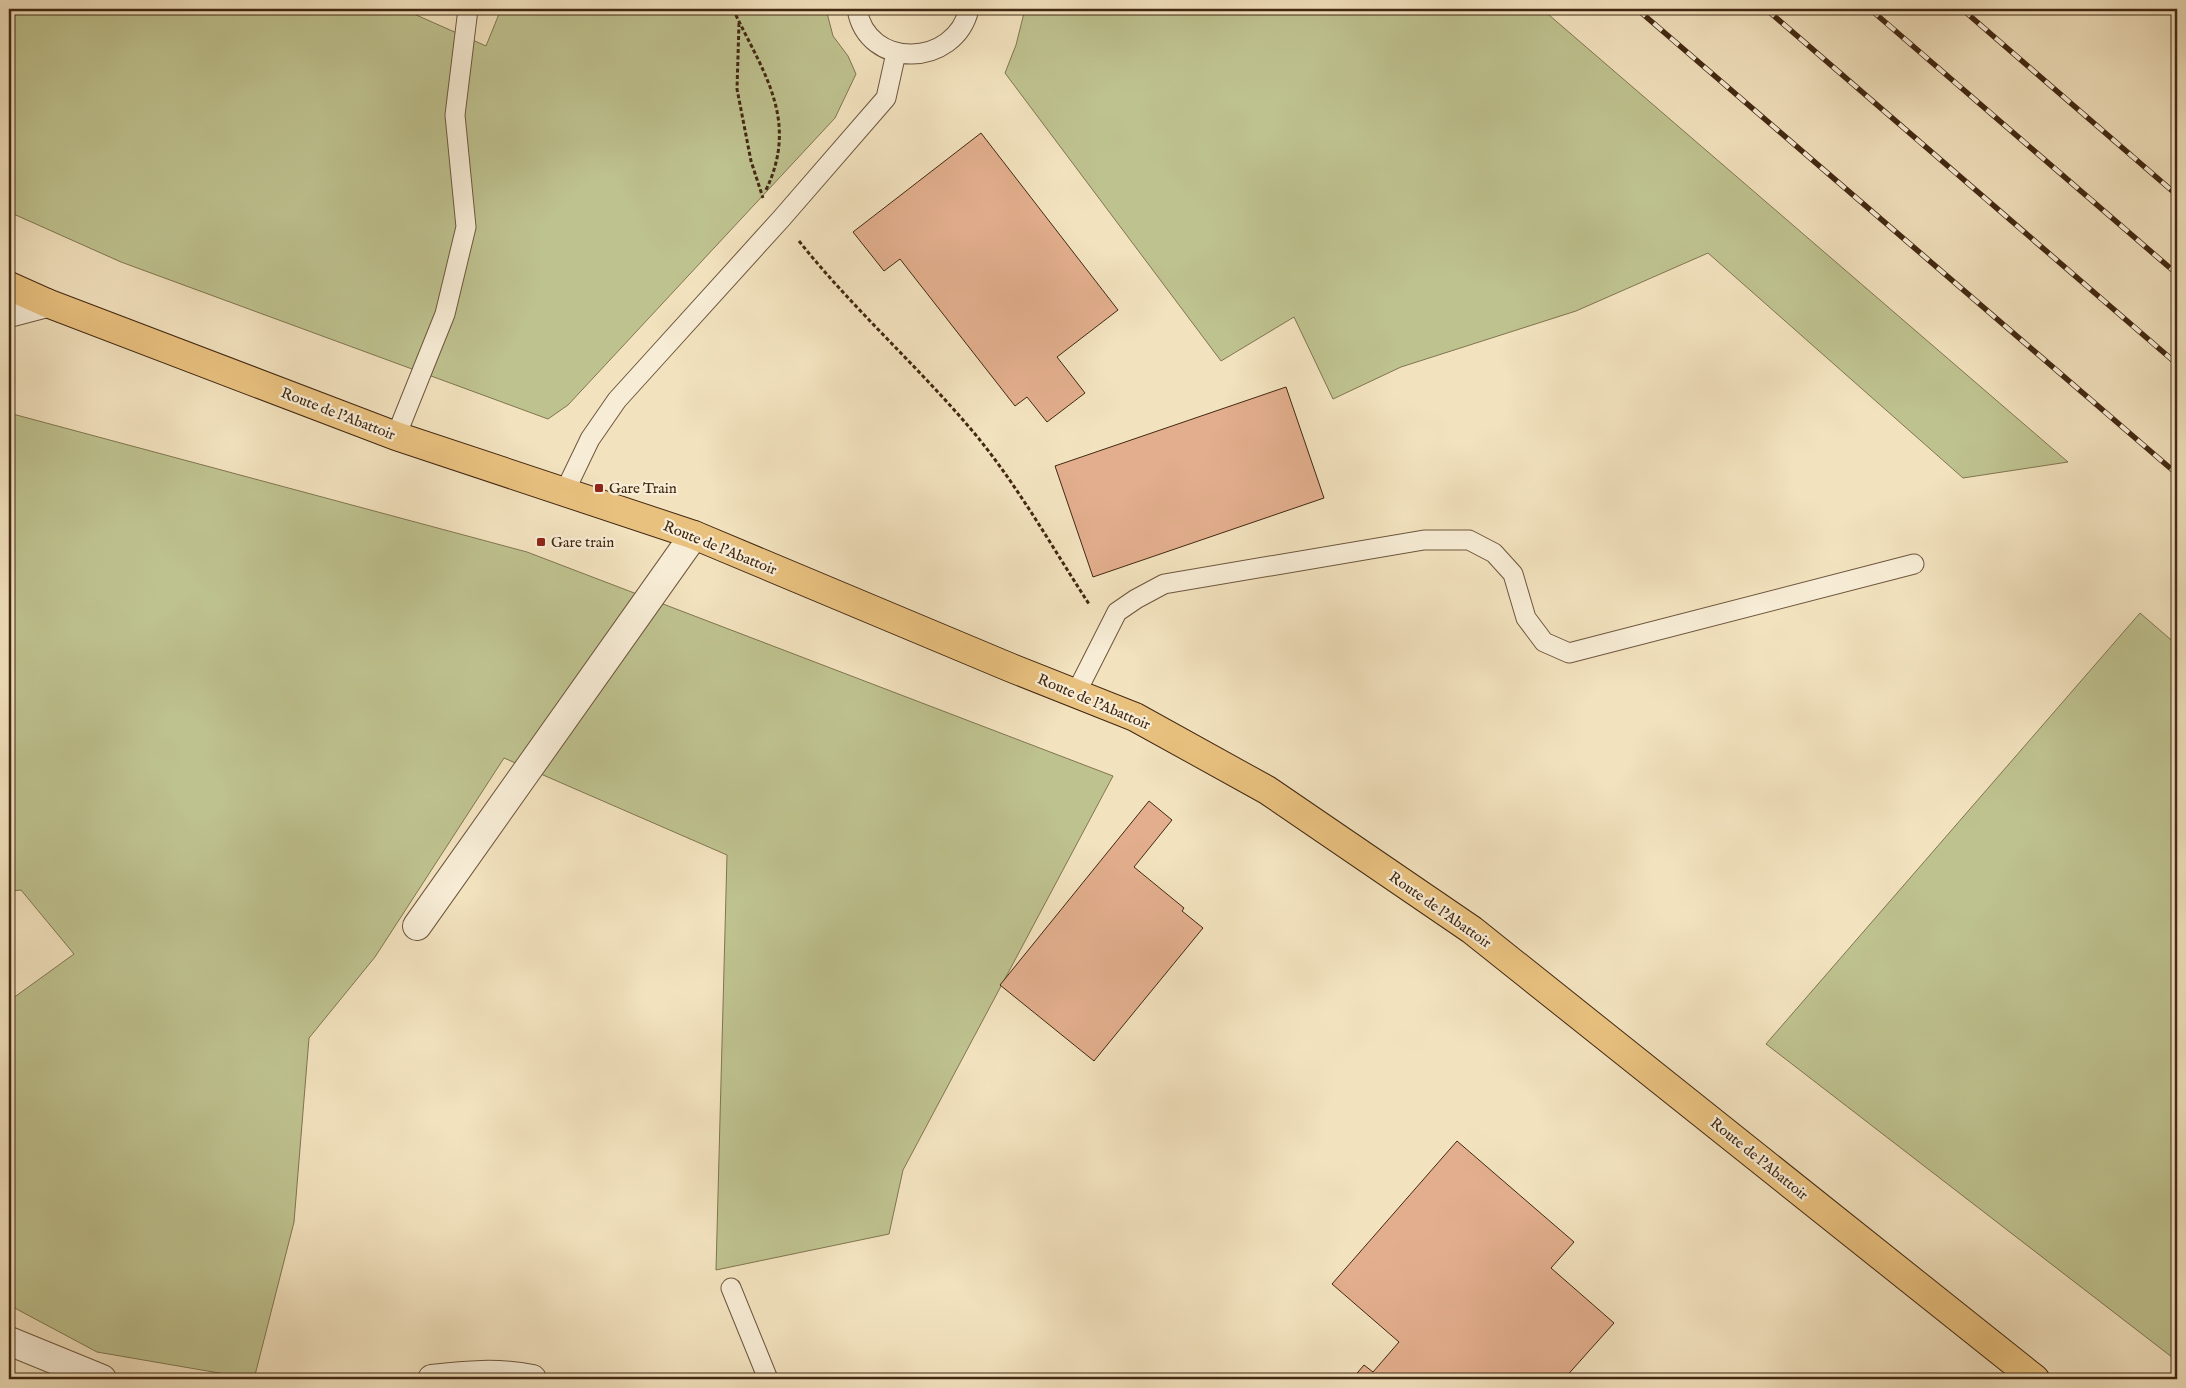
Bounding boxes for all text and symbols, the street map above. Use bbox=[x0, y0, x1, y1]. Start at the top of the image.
street label: Route de l’Abattoir bbox=[278, 383, 398, 445]
place label: Gare Train bbox=[609, 479, 677, 498]
marker: Gare Train bbox=[593, 482, 605, 494]
street label: Route de l’Abattoir bbox=[660, 517, 780, 580]
place label: Gare train bbox=[551, 533, 614, 552]
marker: Gare train bbox=[535, 536, 547, 548]
street label: Route de l’Abattoir bbox=[1035, 670, 1154, 735]
street label: Route de l’Abattoir bbox=[1385, 868, 1495, 953]
street label: Route de l’Abattoir bbox=[1706, 1114, 1812, 1205]

